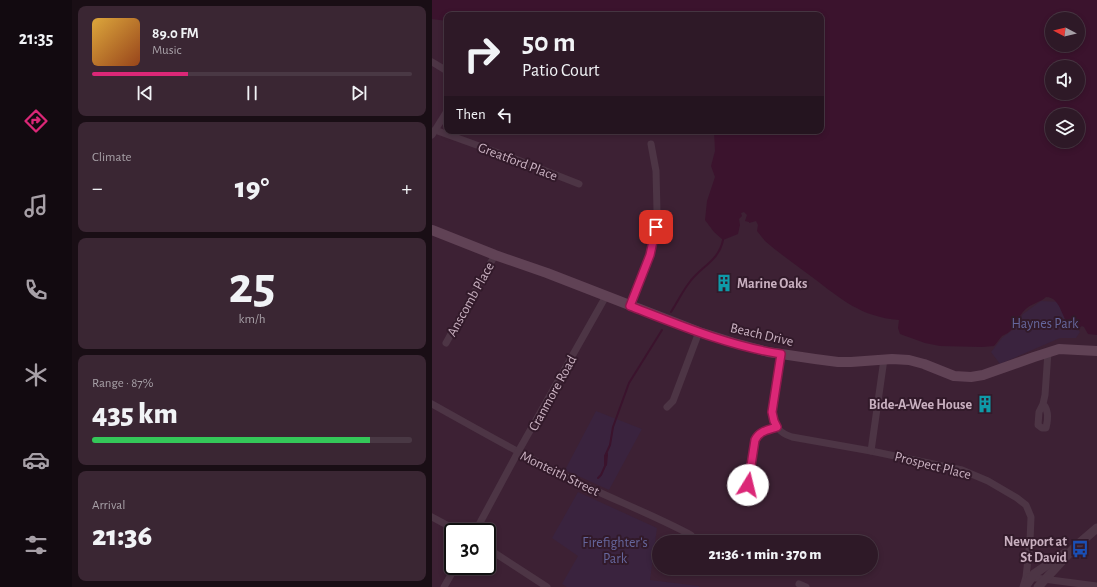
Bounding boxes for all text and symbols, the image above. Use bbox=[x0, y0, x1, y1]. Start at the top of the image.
north arrow bbox=[1045, 12, 1085, 52]
map controls bbox=[1045, 12, 1085, 148]
text: 89.0 FM bbox=[152, 26, 199, 41]
icon: right bbox=[456, 28, 508, 80]
text: 50 m bbox=[522, 29, 576, 57]
text: 21:35 bbox=[19, 30, 53, 48]
text: Music bbox=[152, 44, 182, 57]
button: sound bbox=[1045, 60, 1085, 100]
text: Patio Court bbox=[522, 62, 600, 80]
icon: previous bbox=[134, 82, 156, 104]
icon: pause bbox=[241, 82, 263, 104]
icon: next bbox=[348, 82, 370, 104]
icon: left bbox=[494, 104, 516, 126]
icon: directions bbox=[22, 107, 50, 135]
text: Then bbox=[456, 107, 486, 122]
button: layers bbox=[1045, 108, 1085, 148]
street label: Greatford Place bbox=[476, 140, 559, 183]
text: Climate bbox=[92, 151, 131, 164]
text: 19° bbox=[235, 173, 269, 203]
text: − bbox=[92, 177, 103, 199]
text: + bbox=[401, 177, 412, 199]
icon: music bbox=[22, 192, 50, 220]
pin bbox=[639, 210, 673, 244]
icon: arrive bbox=[645, 216, 667, 238]
text: 25 bbox=[229, 260, 275, 312]
street label: Anscomb Place bbox=[445, 260, 497, 339]
building icon: Marine Oaks bbox=[714, 273, 734, 293]
icon: phone bbox=[22, 276, 50, 304]
place label: Marine Oaks bbox=[737, 277, 807, 291]
text: km/h bbox=[239, 313, 265, 326]
park label: Haynes Park bbox=[1012, 317, 1079, 331]
street label: Beach Drive bbox=[729, 321, 795, 349]
street label: Cranmore Road bbox=[526, 353, 579, 434]
icon: climate bbox=[22, 361, 50, 389]
text: Range · 87% bbox=[92, 377, 153, 390]
building icon: Bide-A-Wee House bbox=[975, 394, 995, 414]
place label: Bide-A-Wee House bbox=[869, 398, 972, 412]
text: 435 km bbox=[92, 399, 178, 429]
icon: car bbox=[22, 446, 50, 474]
street label: Monteith Street bbox=[518, 449, 602, 499]
street label: Prospect Place bbox=[893, 450, 973, 482]
position arrow bbox=[727, 464, 769, 506]
text: Arrival bbox=[92, 499, 125, 512]
text: 21:36 bbox=[92, 521, 152, 551]
speed limit sign: 30 bbox=[444, 523, 496, 575]
icon: filters bbox=[22, 531, 50, 559]
place label: Newport at St David bbox=[1004, 535, 1068, 565]
park label: Firefighter's Park bbox=[582, 536, 648, 566]
bus stop icon: Newport at St David bbox=[1070, 539, 1090, 559]
text: 21:36 · 1 min · 370 m bbox=[709, 547, 821, 562]

